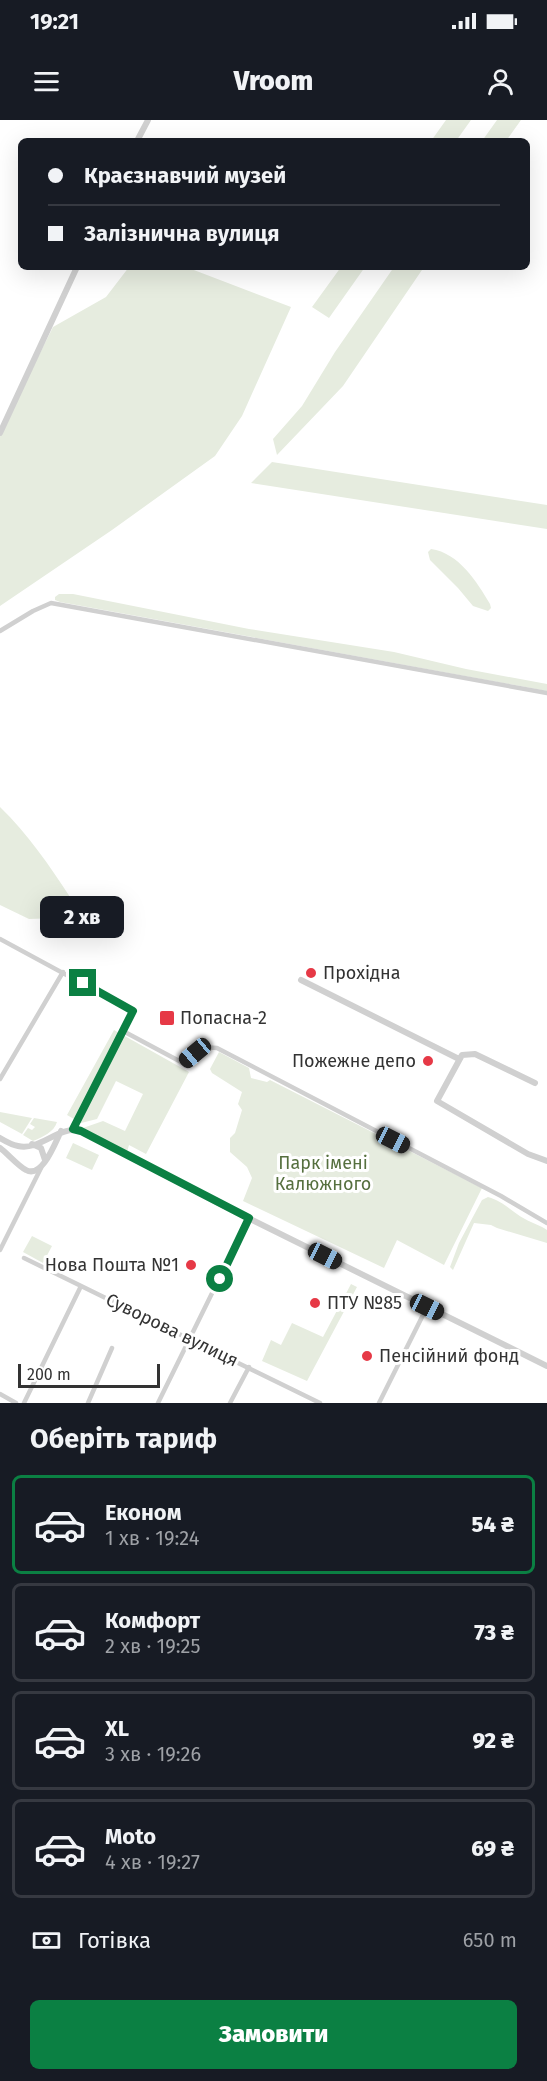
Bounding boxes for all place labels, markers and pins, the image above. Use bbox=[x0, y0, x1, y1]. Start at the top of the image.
place label: Прохідна bbox=[323, 962, 401, 984]
marker: Прохідна bbox=[304, 966, 318, 980]
place label: Попасна-2 bbox=[180, 1007, 267, 1029]
marker: Попасна-2 bbox=[158, 1009, 176, 1027]
place label: Пожежне депо bbox=[292, 1050, 416, 1072]
marker: Пожежне депо bbox=[421, 1054, 435, 1068]
place label: Нова Пошта №1 bbox=[45, 1254, 179, 1276]
marker: Нова Пошта №1 bbox=[184, 1258, 198, 1272]
place label: ПТУ №85 bbox=[327, 1292, 402, 1314]
marker: ПТУ №85 bbox=[308, 1296, 322, 1310]
place label: Пенсійний фонд bbox=[379, 1345, 519, 1367]
marker: Пенсійний фонд bbox=[360, 1349, 374, 1363]

